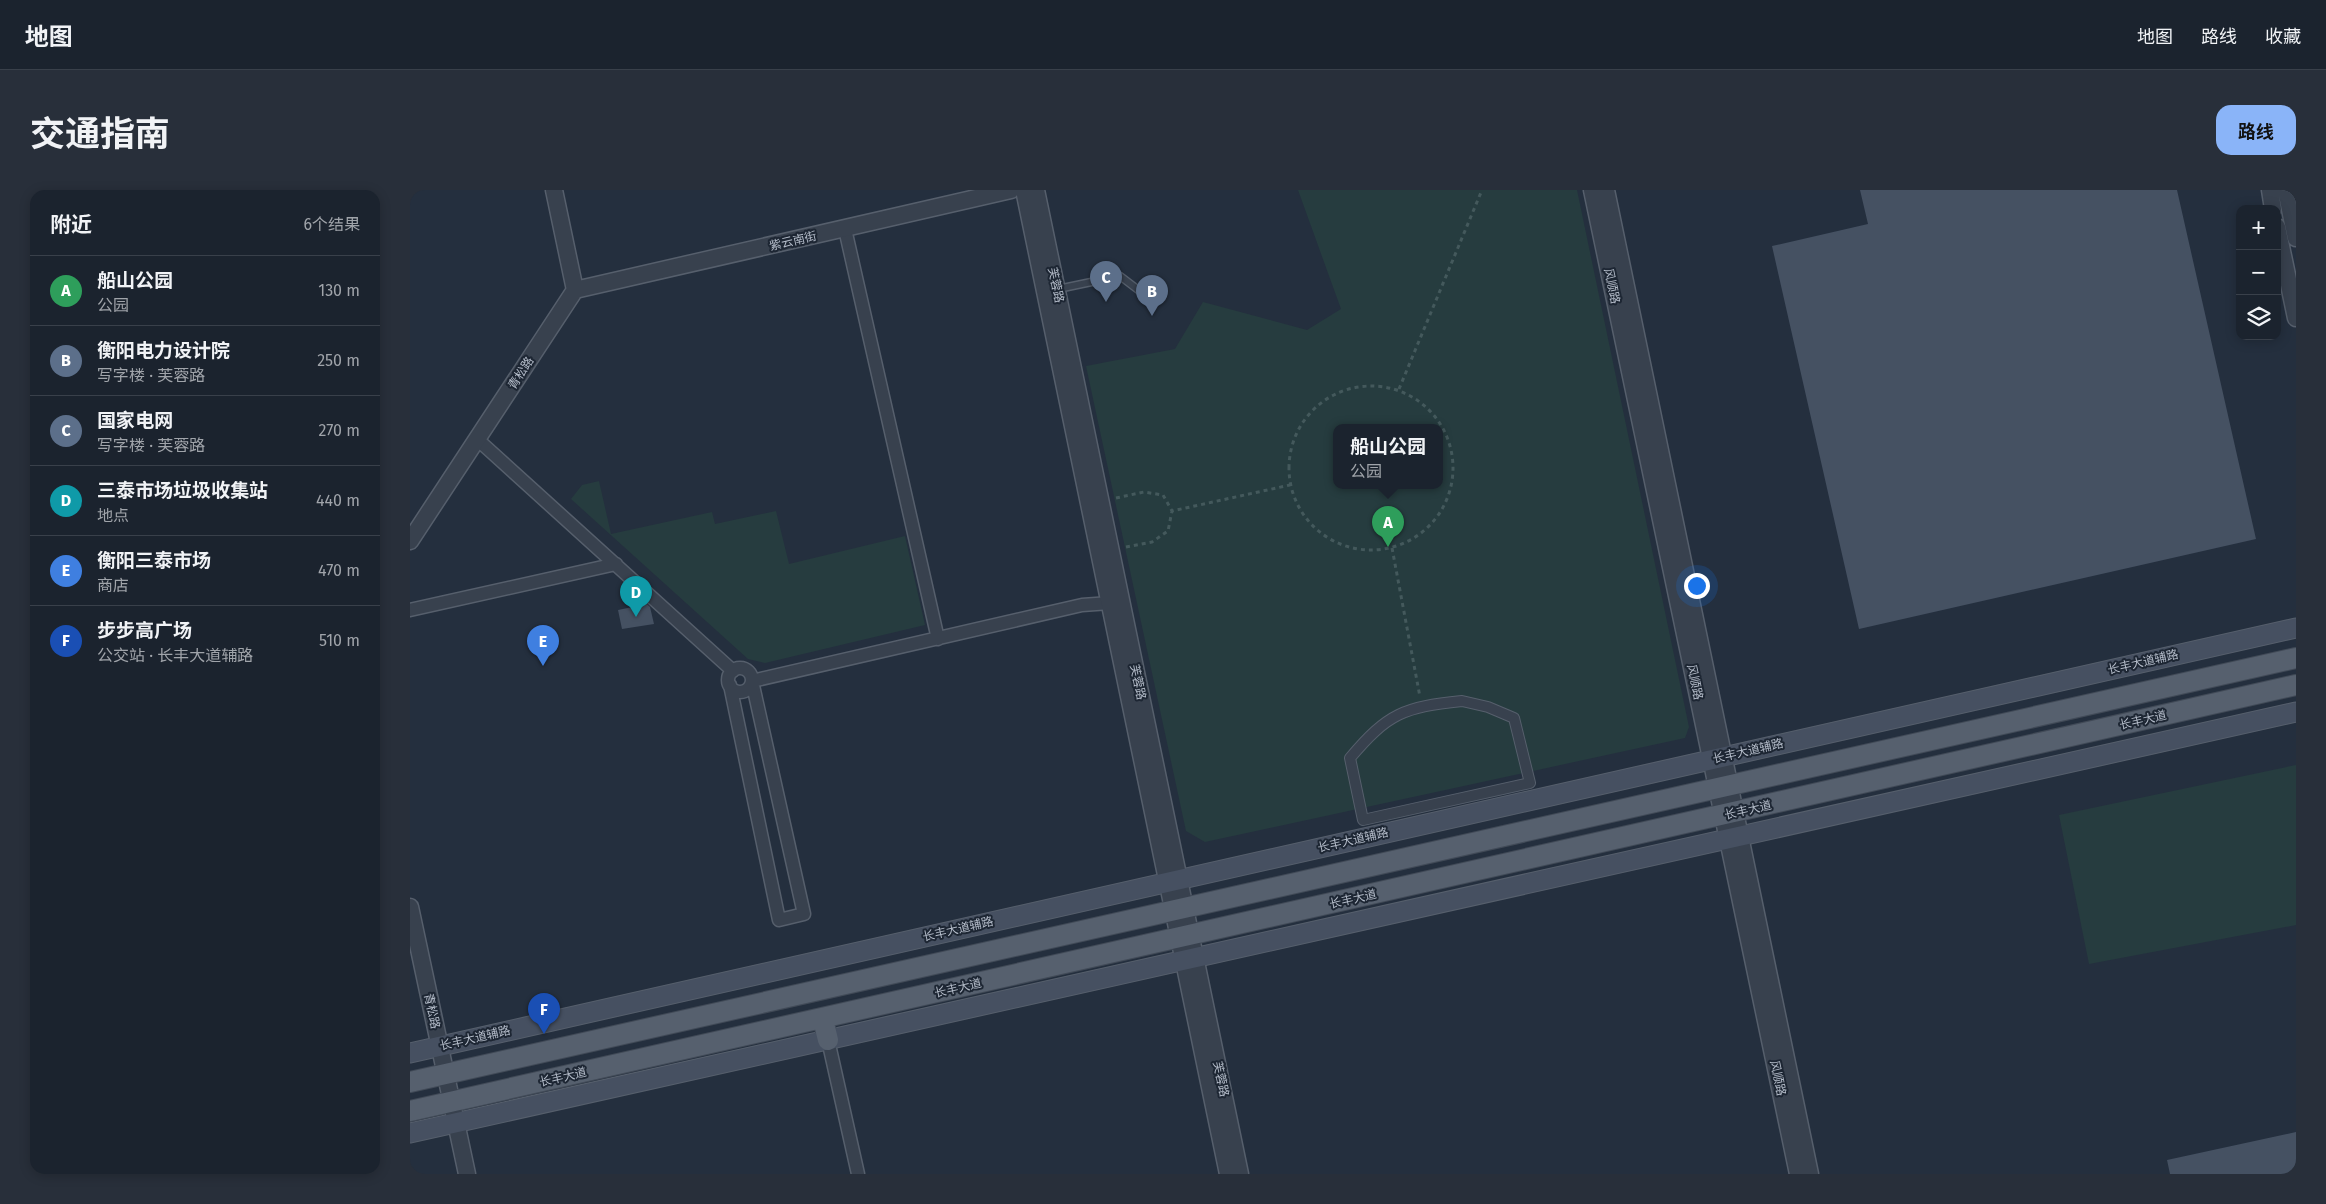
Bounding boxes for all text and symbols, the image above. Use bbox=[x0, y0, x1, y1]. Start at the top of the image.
text: 地图 bbox=[25, 23, 73, 51]
text: 地图 bbox=[2137, 26, 2173, 48]
text: 路线 bbox=[2201, 26, 2237, 48]
text: 收藏 bbox=[2265, 26, 2301, 48]
button: 路线 bbox=[2216, 105, 2296, 155]
text: 交通指南 bbox=[30, 113, 170, 155]
map controls bbox=[2236, 205, 2281, 340]
button: + bbox=[2236, 205, 2281, 250]
text: 附近 bbox=[50, 212, 92, 238]
text: 6个结果 bbox=[303, 215, 360, 234]
street label: 紫云南街 bbox=[768, 229, 818, 253]
button: − bbox=[2236, 250, 2281, 295]
pin: C bbox=[1090, 261, 1122, 302]
street label: 芙蓉路 bbox=[1045, 266, 1067, 304]
street label: 风顺路 bbox=[1601, 267, 1623, 305]
text: 船山公园 bbox=[97, 269, 173, 292]
pin: B bbox=[1136, 275, 1168, 316]
text: A bbox=[61, 281, 71, 300]
text: 130 m bbox=[318, 281, 360, 300]
button: layers bbox=[2236, 295, 2281, 340]
text: 公园 bbox=[97, 296, 129, 315]
text: 衡阳电力设计院 bbox=[97, 339, 230, 362]
text: B bbox=[61, 351, 71, 370]
text: 250 m bbox=[317, 351, 360, 370]
street label: 青松路 bbox=[505, 354, 537, 392]
text: 写字楼 · 芙蓉路 bbox=[97, 366, 205, 385]
text: 国家电网 bbox=[97, 409, 173, 432]
text: C bbox=[61, 421, 71, 440]
text: 270 m bbox=[318, 421, 360, 440]
popup bbox=[1333, 424, 1443, 489]
text: 船山公园 bbox=[1350, 435, 1426, 458]
text: 写字楼 · 芙蓉路 bbox=[97, 436, 205, 455]
text: 公园 bbox=[1350, 462, 1382, 481]
text: 三泰市场垃圾收集站 bbox=[97, 479, 268, 502]
text: D bbox=[61, 491, 71, 510]
text: 440 m bbox=[316, 491, 360, 510]
text: 地点 bbox=[97, 506, 129, 525]
pin: A bbox=[1372, 506, 1404, 547]
text: 衡阳三泰市场 bbox=[97, 549, 211, 572]
text: E bbox=[62, 561, 70, 580]
text: 470 m bbox=[318, 561, 360, 580]
your location bbox=[1684, 573, 1710, 599]
text: 商店 bbox=[97, 576, 129, 595]
pin: D bbox=[620, 576, 652, 617]
text: 步步高广场 bbox=[97, 619, 192, 642]
pin: E bbox=[527, 625, 559, 666]
text: F bbox=[62, 631, 70, 650]
text: 510 m bbox=[319, 631, 360, 650]
text: 公交站 · 长丰大道辅路 bbox=[97, 646, 253, 665]
street label: 长丰大道辅路 bbox=[2106, 647, 2180, 677]
street label: 芙蓉路 bbox=[1127, 663, 1149, 701]
street label: 风顺路 bbox=[1684, 663, 1706, 701]
street label: 长丰大道 bbox=[2118, 708, 2168, 732]
street label: 长丰大道辅路 bbox=[1711, 736, 1785, 766]
street label: 长丰大道 bbox=[1723, 798, 1773, 822]
street label: 长丰大道辅路 bbox=[1316, 825, 1390, 855]
street label: 长丰大道 bbox=[1328, 887, 1378, 911]
street label: 长丰大道辅路 bbox=[921, 914, 995, 944]
street label: 长丰大道 bbox=[933, 976, 983, 1000]
street label: 青松路 bbox=[421, 992, 443, 1030]
pin: F bbox=[528, 993, 560, 1034]
street label: 长丰大道辅路 bbox=[438, 1023, 512, 1053]
street label: 风顺路 bbox=[1767, 1059, 1789, 1097]
street label: 芙蓉路 bbox=[1210, 1060, 1232, 1098]
street label: 长丰大道 bbox=[538, 1065, 588, 1089]

